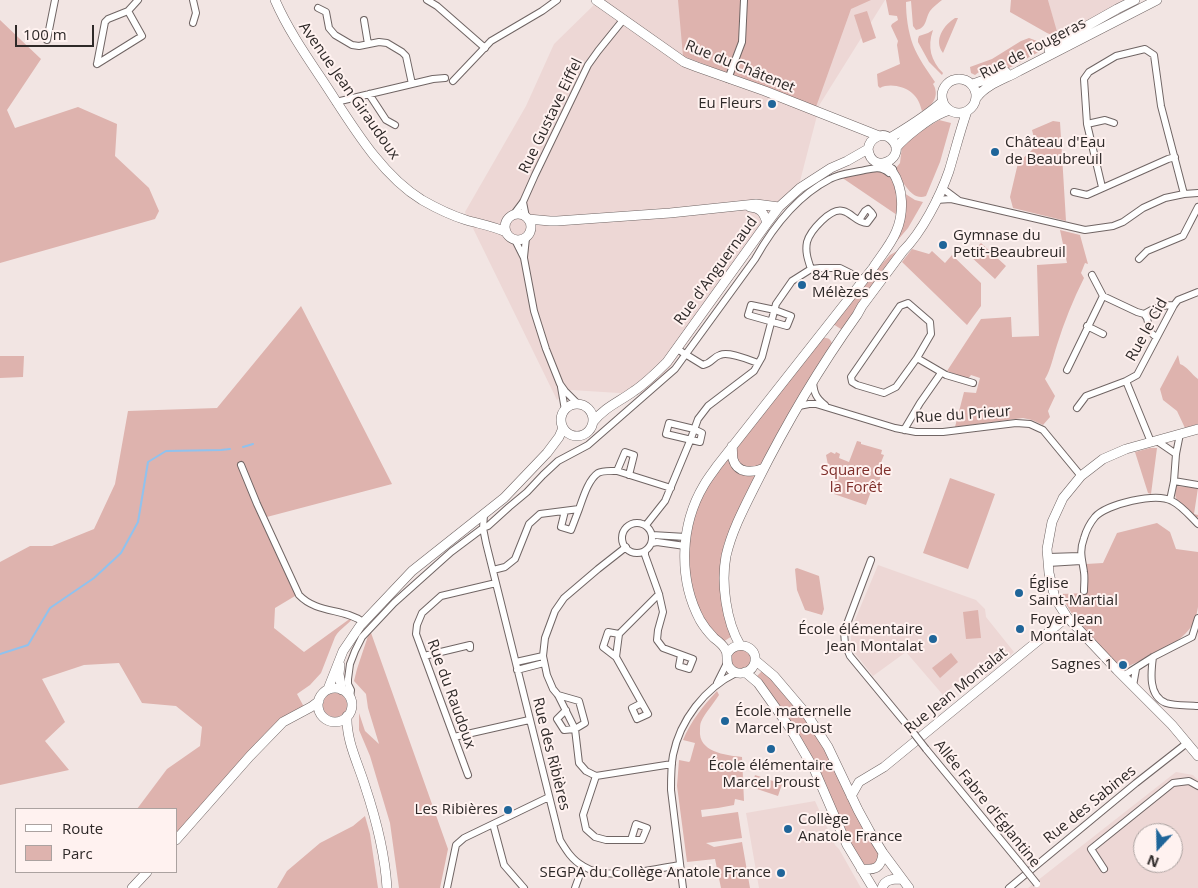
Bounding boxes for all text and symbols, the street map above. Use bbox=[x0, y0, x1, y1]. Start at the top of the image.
scale bar bbox=[18, 15, 96, 47]
street label: Rue de Fougeras bbox=[977, 15, 1089, 83]
street label: Avenue Jean Giraudoux bbox=[295, 19, 403, 163]
text: 100 m bbox=[23, 24, 67, 44]
street label: Rue du Châtenet bbox=[682, 37, 798, 97]
street label: Rue Gustave Eiffel bbox=[515, 55, 587, 177]
place label: Eu Fleurs bbox=[698, 95, 762, 113]
marker: Eu Fleurs bbox=[766, 98, 778, 110]
place label: Château d'Eau de Beaubreuil bbox=[1005, 134, 1106, 169]
marker: Château d'Eau de Beaubreuil bbox=[989, 146, 1001, 158]
street label: Rue d'Anguernaud bbox=[671, 213, 761, 329]
place label: Gymnase du Petit-Beaubreuil bbox=[953, 227, 1066, 262]
marker: Gymnase du Petit-Beaubreuil bbox=[937, 239, 949, 251]
place label: 84 Rue des Mélèzes bbox=[812, 267, 889, 302]
marker: 84 Rue des Mélèzes bbox=[796, 279, 808, 291]
street label: Rue le Cid bbox=[1122, 295, 1172, 365]
street label: Rue du Prieur bbox=[915, 403, 1011, 427]
park label: Square de la Forêt bbox=[821, 462, 891, 497]
place label: Église Saint-Martial bbox=[1029, 575, 1118, 610]
marker: Église Saint-Martial bbox=[1013, 587, 1025, 599]
place label: Foyer Jean Montalat bbox=[1030, 611, 1103, 646]
place label: École élémentaire Jean Montalat bbox=[798, 621, 923, 656]
marker: Foyer Jean Montalat bbox=[1014, 623, 1026, 635]
marker: École élémentaire Jean Montalat bbox=[927, 633, 939, 645]
street label: Rue du Raudoux bbox=[423, 637, 479, 751]
street label: Rue Jean Montalat bbox=[901, 644, 1011, 738]
place label: Sagnes 1 bbox=[1051, 656, 1113, 674]
marker: Sagnes 1 bbox=[1117, 659, 1129, 671]
street label: Rue des Ribières bbox=[528, 696, 574, 812]
place label: École maternelle Marcel Proust bbox=[735, 703, 851, 738]
marker: École maternelle Marcel Proust bbox=[719, 715, 731, 727]
street label: Allée Fabre d'Églantine bbox=[930, 737, 1044, 871]
marker: École élémentaire Marcel Proust bbox=[765, 743, 777, 755]
place label: École élémentaire Marcel Proust bbox=[709, 757, 833, 792]
street label: Rue des Sabines bbox=[1040, 762, 1140, 848]
place label: Les Ribières bbox=[415, 801, 498, 819]
marker: Les Ribières bbox=[502, 804, 514, 816]
legend bbox=[15, 808, 178, 873]
place label: Collège Anatole France bbox=[798, 811, 903, 846]
text: Route bbox=[62, 818, 103, 838]
marker: Collège Anatole France bbox=[782, 823, 794, 835]
north arrow bbox=[1133, 823, 1183, 873]
text: Parc bbox=[62, 843, 93, 863]
text: N bbox=[1144, 851, 1162, 872]
place label: SEGPA du Collège Anatole France bbox=[539, 864, 771, 882]
marker: SEGPA du Collège Anatole France bbox=[775, 867, 787, 879]

